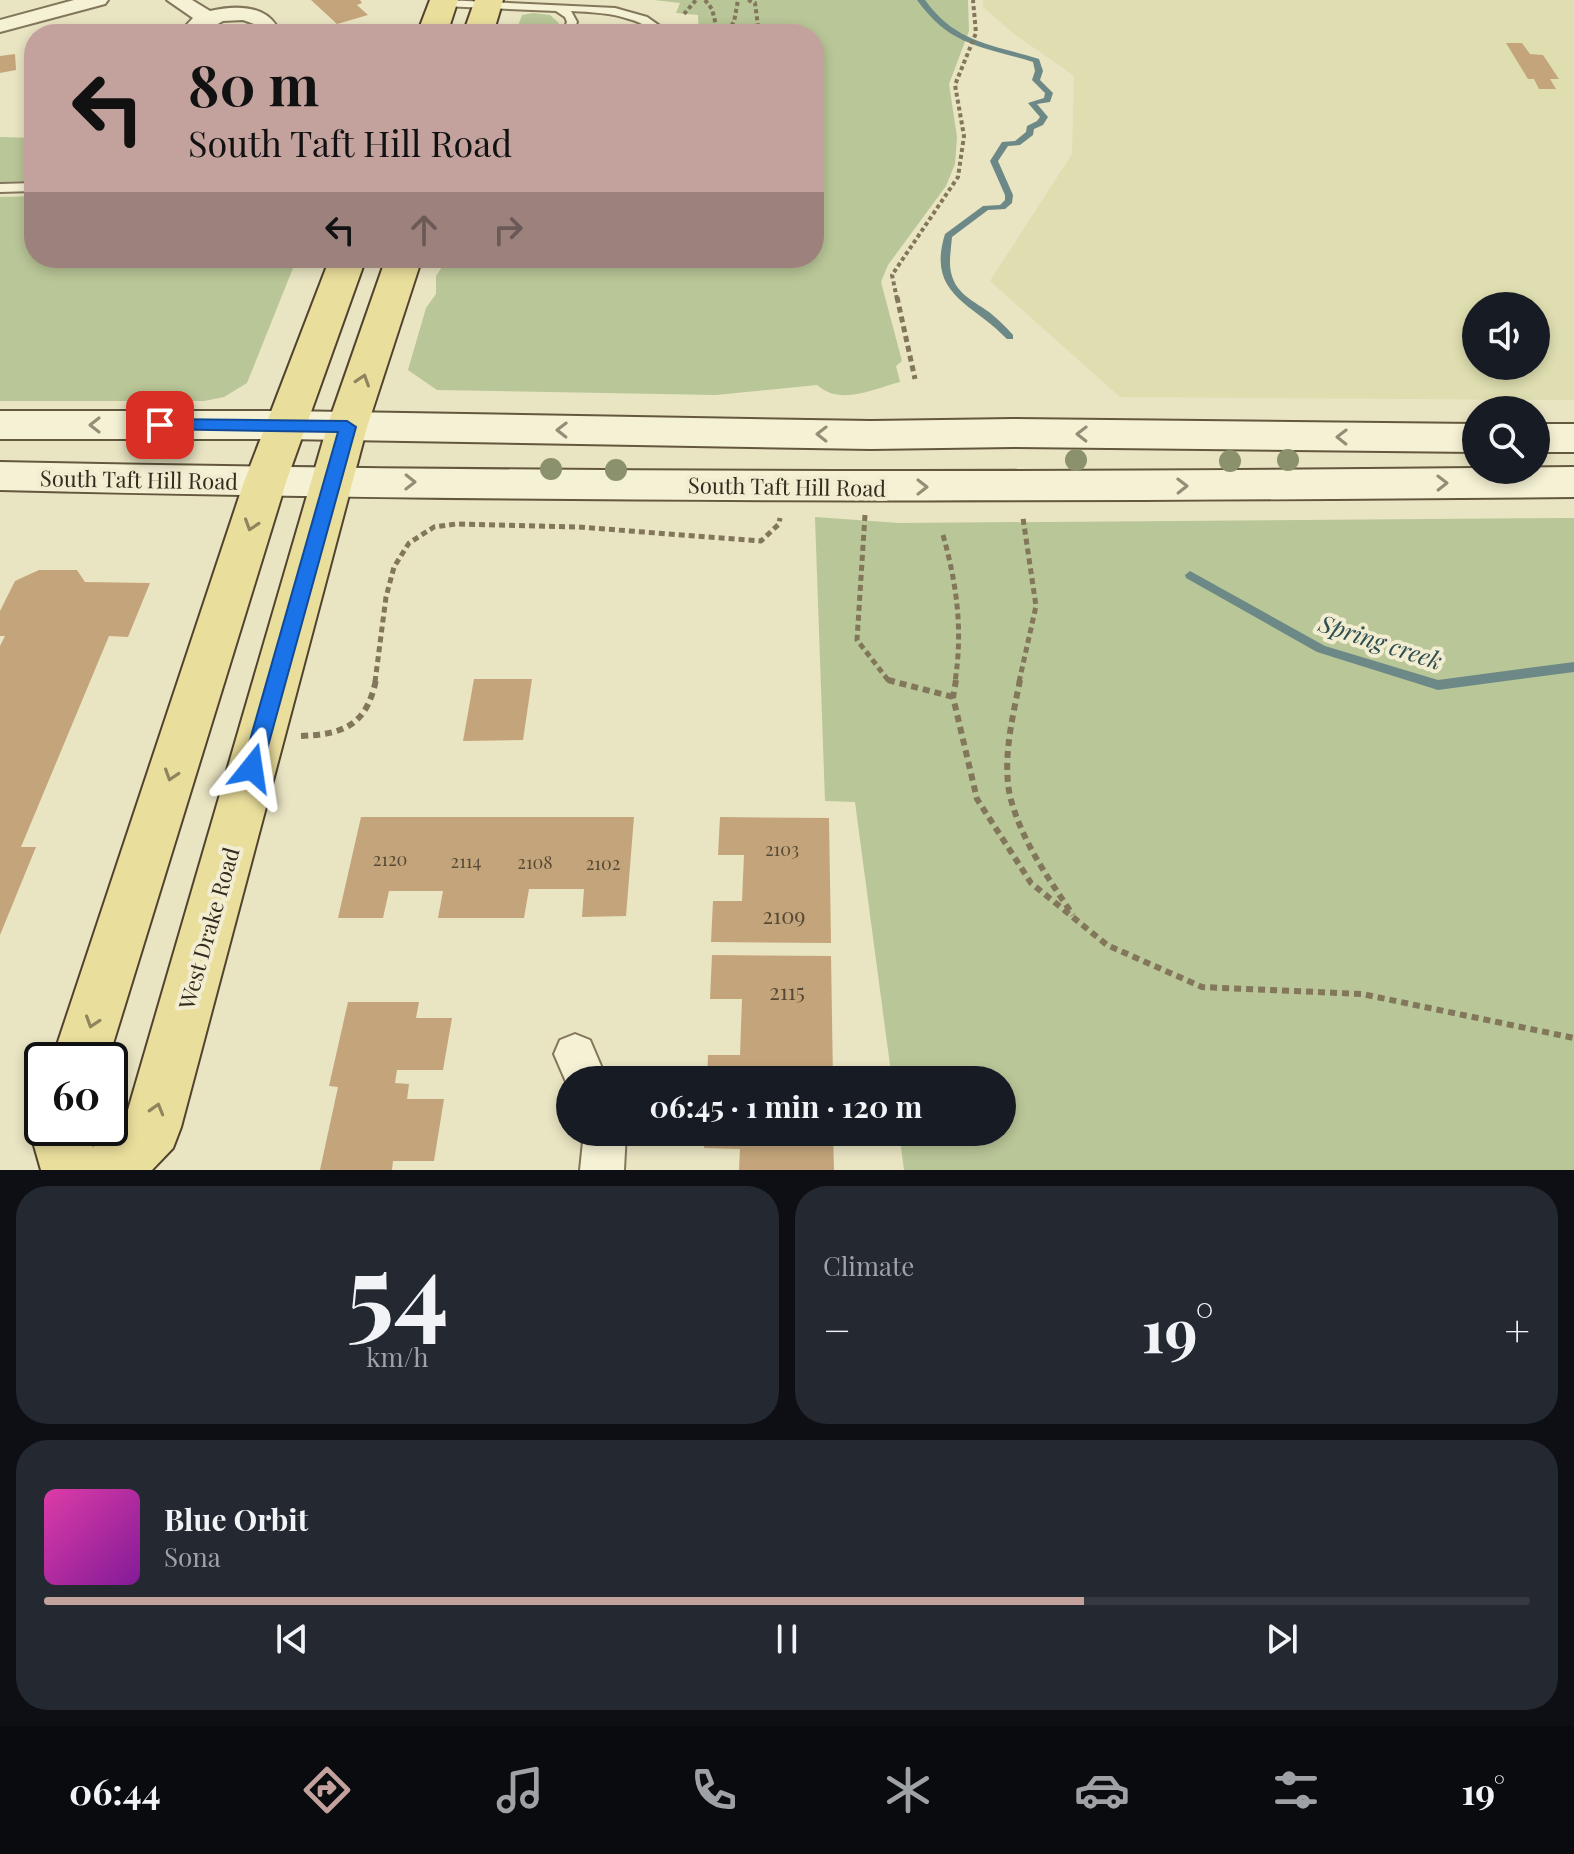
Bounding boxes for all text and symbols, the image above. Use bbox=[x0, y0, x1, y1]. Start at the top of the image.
text: 80 m bbox=[188, 46, 319, 121]
icon: left bbox=[56, 56, 160, 160]
text: South Taft Hill Road bbox=[188, 118, 512, 166]
icon: left bbox=[318, 208, 362, 252]
icon: ahead bbox=[402, 208, 446, 252]
icon: right bbox=[486, 208, 530, 252]
map controls bbox=[1462, 292, 1550, 484]
button: sound bbox=[1462, 292, 1550, 380]
one-way arrow bbox=[354, 374, 370, 387]
pin bbox=[126, 391, 194, 459]
button: search bbox=[1462, 396, 1550, 484]
icon: arrive bbox=[138, 403, 182, 447]
one-way arrow bbox=[88, 416, 101, 434]
one-way arrow bbox=[555, 422, 568, 439]
one-way arrow bbox=[1075, 425, 1088, 443]
one-way arrow bbox=[815, 426, 828, 443]
one-way arrow bbox=[1335, 428, 1348, 445]
street label: South Taft Hill Road bbox=[40, 462, 239, 496]
street label: South Taft Hill Road bbox=[688, 469, 887, 503]
one-way arrow bbox=[404, 473, 417, 491]
one-way arrow bbox=[1436, 475, 1449, 492]
one-way arrow bbox=[1176, 477, 1189, 495]
one-way arrow bbox=[916, 478, 929, 496]
one-way arrow bbox=[244, 517, 260, 531]
water label: Spring creek bbox=[1314, 606, 1447, 676]
position arrow bbox=[210, 726, 294, 810]
one-way arrow bbox=[164, 767, 180, 781]
house number: 2103 bbox=[765, 837, 799, 861]
street label: West Drake Road bbox=[170, 843, 246, 1013]
house number: 2120 bbox=[373, 847, 407, 871]
house number: 2114 bbox=[451, 849, 482, 873]
house number: 2108 bbox=[517, 850, 553, 874]
house number: 2102 bbox=[586, 851, 620, 875]
house number: 2109 bbox=[762, 900, 806, 930]
house number: 2115 bbox=[769, 976, 805, 1006]
one-way arrow bbox=[85, 1014, 101, 1028]
speed limit sign: 60 bbox=[24, 1042, 128, 1146]
text: 06:45 · 1 min · 120 m bbox=[650, 1086, 922, 1126]
one-way arrow bbox=[148, 1102, 165, 1116]
text: 54 bbox=[346, 1217, 449, 1356]
text: Climate bbox=[823, 1248, 914, 1283]
text: 19° bbox=[1142, 1288, 1214, 1368]
text: − bbox=[823, 1299, 851, 1358]
text: + bbox=[1504, 1299, 1530, 1358]
text: km/h bbox=[366, 1339, 429, 1374]
text: Blue Orbit bbox=[164, 1499, 308, 1539]
text: Sona bbox=[164, 1539, 221, 1574]
icon: previous bbox=[270, 1617, 314, 1661]
icon: pause bbox=[765, 1617, 809, 1661]
icon: next bbox=[1260, 1617, 1304, 1661]
icon: directions bbox=[299, 1762, 355, 1818]
icon: music bbox=[492, 1762, 548, 1818]
icon: phone bbox=[686, 1762, 742, 1818]
icon: climate bbox=[880, 1762, 936, 1818]
icon: car bbox=[1074, 1762, 1130, 1818]
icon: filters bbox=[1268, 1762, 1324, 1818]
text: 06:44 bbox=[69, 1766, 161, 1814]
text: 19° bbox=[1462, 1766, 1505, 1814]

